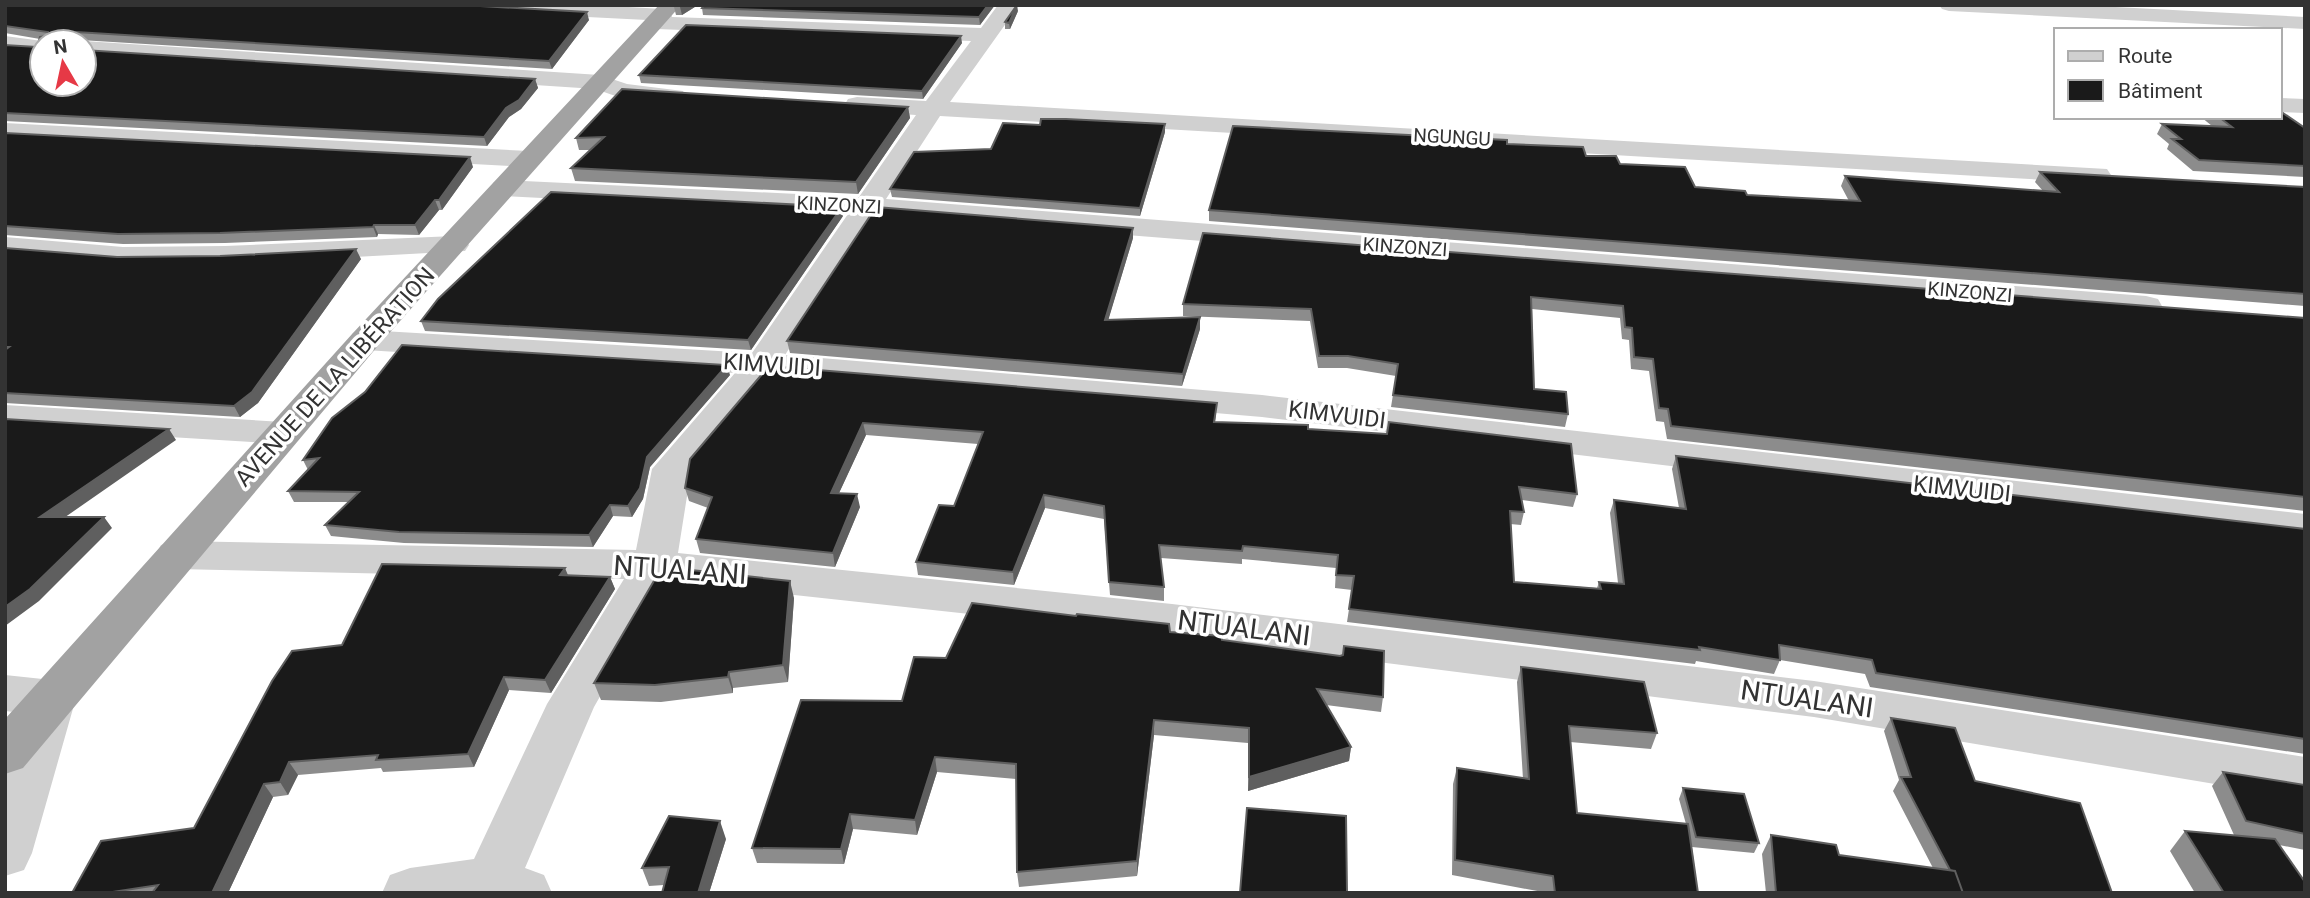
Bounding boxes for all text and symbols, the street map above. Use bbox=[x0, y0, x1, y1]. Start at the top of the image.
north arrow bbox=[28, 28, 98, 98]
legend bbox=[2054, 28, 2282, 119]
text: N bbox=[52, 34, 69, 59]
text: Route bbox=[2118, 44, 2173, 68]
text: Bâtiment bbox=[2118, 79, 2203, 103]
street label: NGUNGU bbox=[1413, 123, 1491, 151]
street label: KINZONZI bbox=[796, 191, 882, 219]
street label: KINZONZI bbox=[1362, 233, 1448, 261]
street label: AVENUE DE LA LIBÉRATION bbox=[229, 261, 440, 492]
street label: KINZONZI bbox=[1927, 277, 2013, 307]
street label: KIMVUIDI bbox=[722, 348, 822, 382]
street label: KIMVUIDI bbox=[1287, 396, 1387, 434]
street label: KIMVUIDI bbox=[1912, 470, 2012, 508]
street label: NTUALANI bbox=[612, 549, 748, 591]
street label: NTUALANI bbox=[1176, 603, 1312, 653]
street label: NTUALANI bbox=[1739, 673, 1875, 725]

